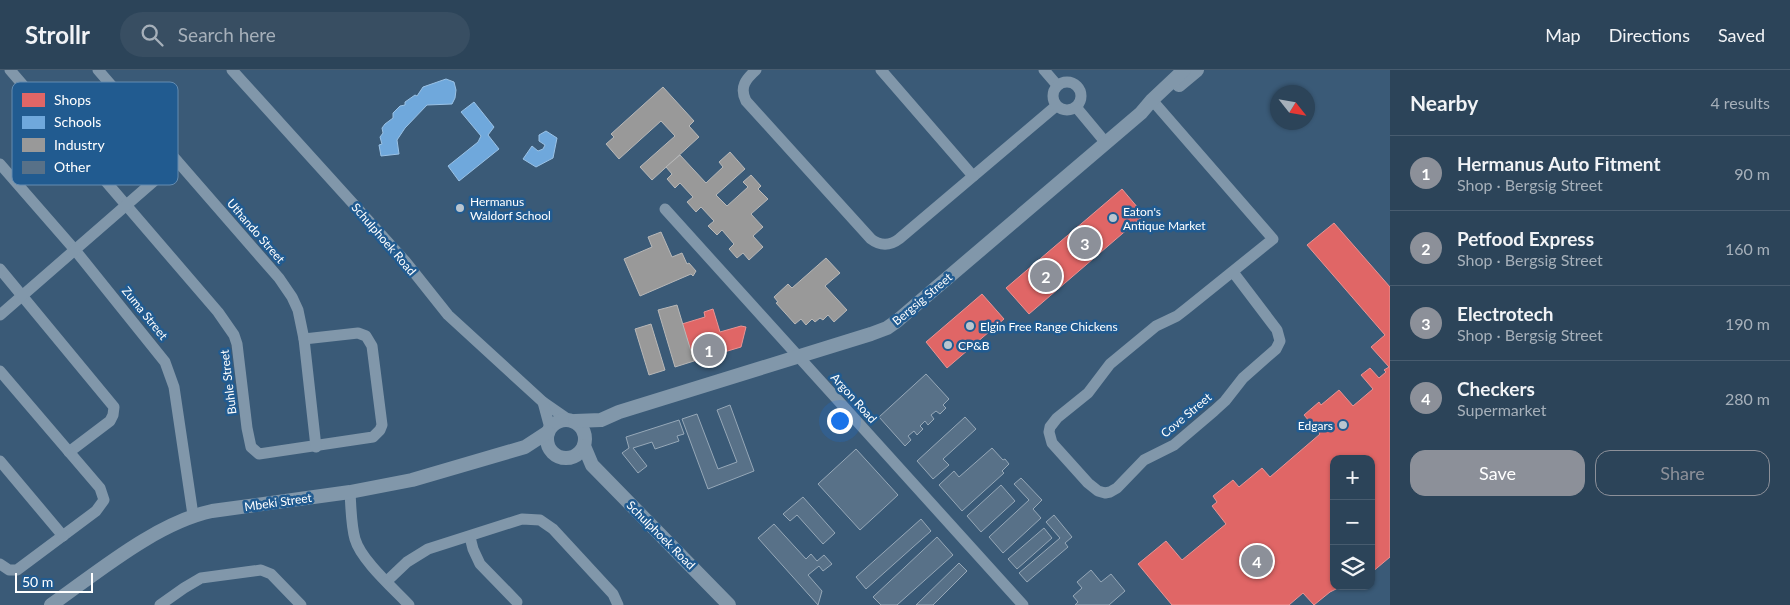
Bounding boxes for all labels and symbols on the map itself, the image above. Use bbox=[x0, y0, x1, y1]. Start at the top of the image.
legend bbox=[12, 82, 178, 185]
north arrow bbox=[1270, 85, 1315, 130]
text: Shops bbox=[54, 91, 91, 108]
text: Schools bbox=[54, 113, 101, 130]
text: Industry bbox=[54, 136, 105, 153]
text: Other bbox=[54, 158, 91, 175]
place label: Hermanus Waldorf School bbox=[470, 194, 551, 223]
street label: Uthando Street bbox=[224, 196, 289, 267]
street label: Schulphoek Road bbox=[349, 200, 419, 278]
marker: Hermanus Waldorf School bbox=[454, 202, 466, 214]
place label: Eaton's Antique Market bbox=[1123, 204, 1206, 233]
marker: Eaton's Antique Market bbox=[1107, 212, 1119, 224]
pin: 3 bbox=[1069, 224, 1101, 262]
pin: 2 bbox=[1030, 257, 1062, 295]
street label: Bergsig Street bbox=[889, 269, 955, 328]
street label: Zuma Street bbox=[119, 283, 171, 343]
place label: Elgin Free Range Chickens bbox=[980, 319, 1118, 334]
marker: Elgin Free Range Chickens bbox=[964, 320, 976, 332]
pin: 1 bbox=[693, 331, 725, 369]
place label: CP&B bbox=[958, 338, 990, 353]
marker: CP&B bbox=[942, 339, 954, 351]
street label: Buhle Street bbox=[217, 348, 239, 415]
street label: Argon Road bbox=[828, 370, 880, 426]
street label: Cove Street bbox=[1158, 389, 1215, 441]
your location bbox=[827, 408, 853, 434]
place label: Edgars bbox=[1298, 418, 1333, 433]
marker: Edgars bbox=[1337, 419, 1349, 431]
street label: Mbeki Street bbox=[243, 490, 313, 514]
street label: Schulphoek Road bbox=[624, 498, 698, 572]
pin: 4 bbox=[1241, 542, 1273, 580]
scale bar bbox=[15, 570, 92, 593]

